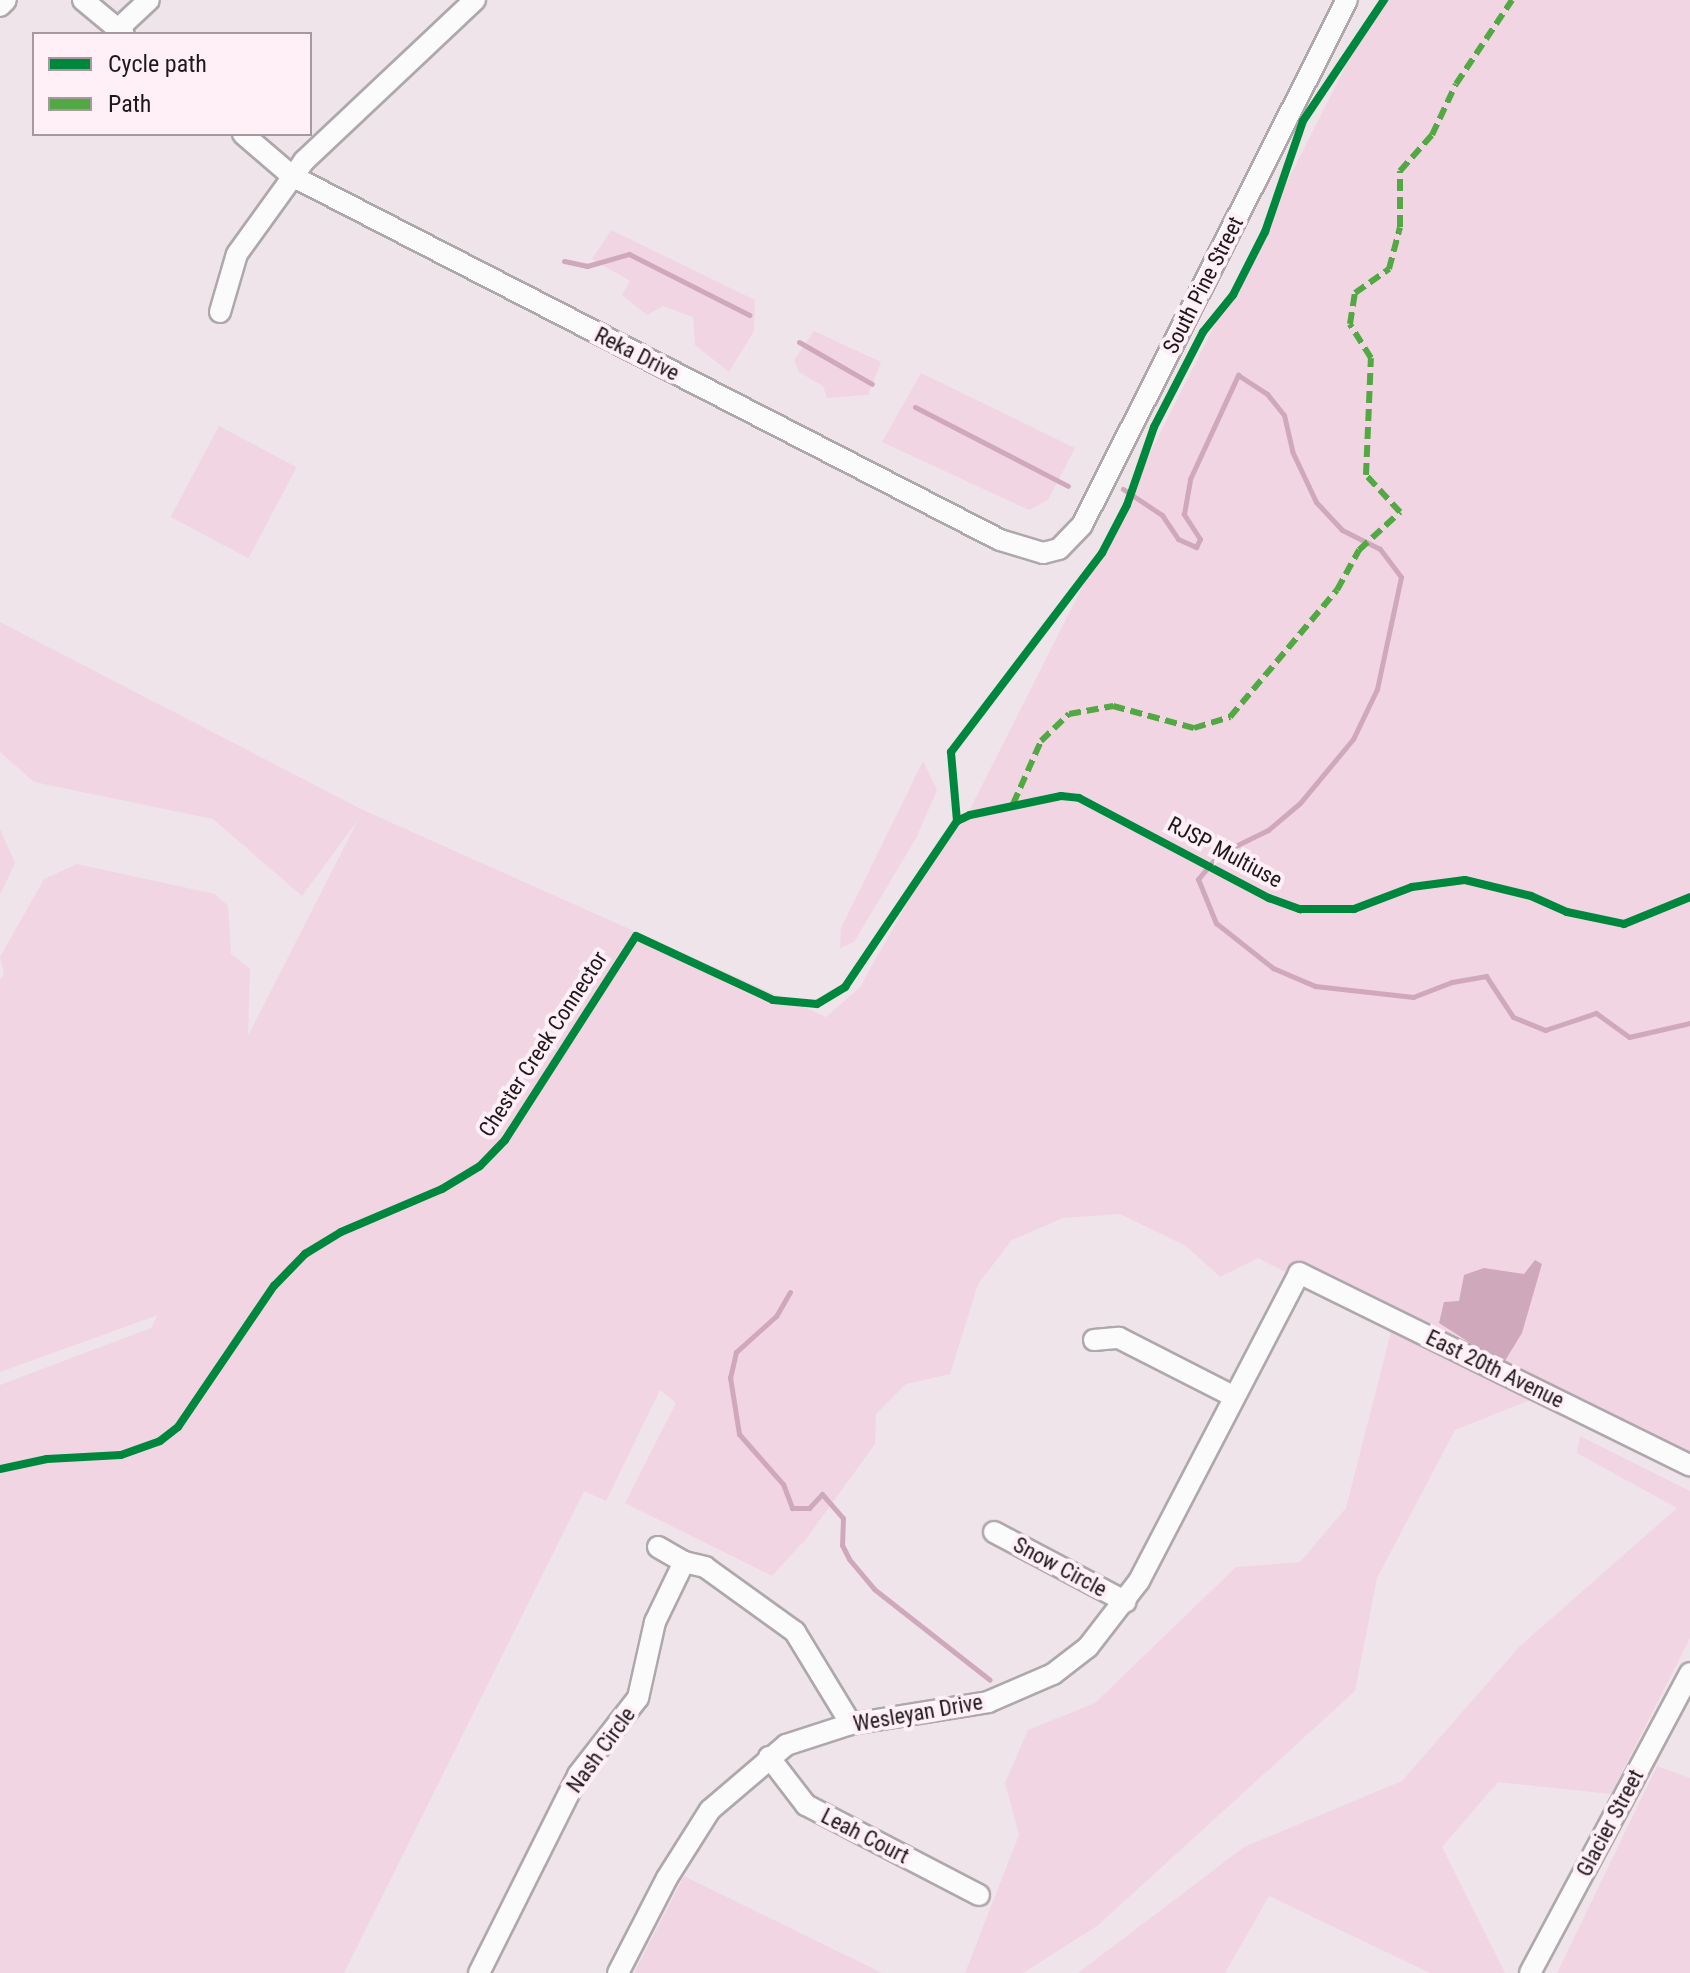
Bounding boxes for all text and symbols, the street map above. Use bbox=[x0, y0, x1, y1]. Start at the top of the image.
legend bbox=[32, 32, 312, 136]
text: Cycle path bbox=[108, 50, 207, 78]
text: Path bbox=[108, 90, 151, 118]
street label: South Pine Street bbox=[1157, 212, 1249, 358]
street label: Reka Drive bbox=[590, 321, 684, 387]
street label: RJSP Multiuse bbox=[1163, 811, 1287, 893]
street label: Chester Creek Connector bbox=[473, 946, 613, 1142]
street label: East 20th Avenue bbox=[1422, 1324, 1568, 1414]
street label: Snow Circle bbox=[1009, 1531, 1111, 1603]
street label: Wesleyan Drive bbox=[851, 1689, 985, 1737]
street label: Nash Circle bbox=[561, 1702, 641, 1798]
street label: Glacier Street bbox=[1571, 1765, 1649, 1881]
street label: Leah Court bbox=[817, 1803, 913, 1869]

